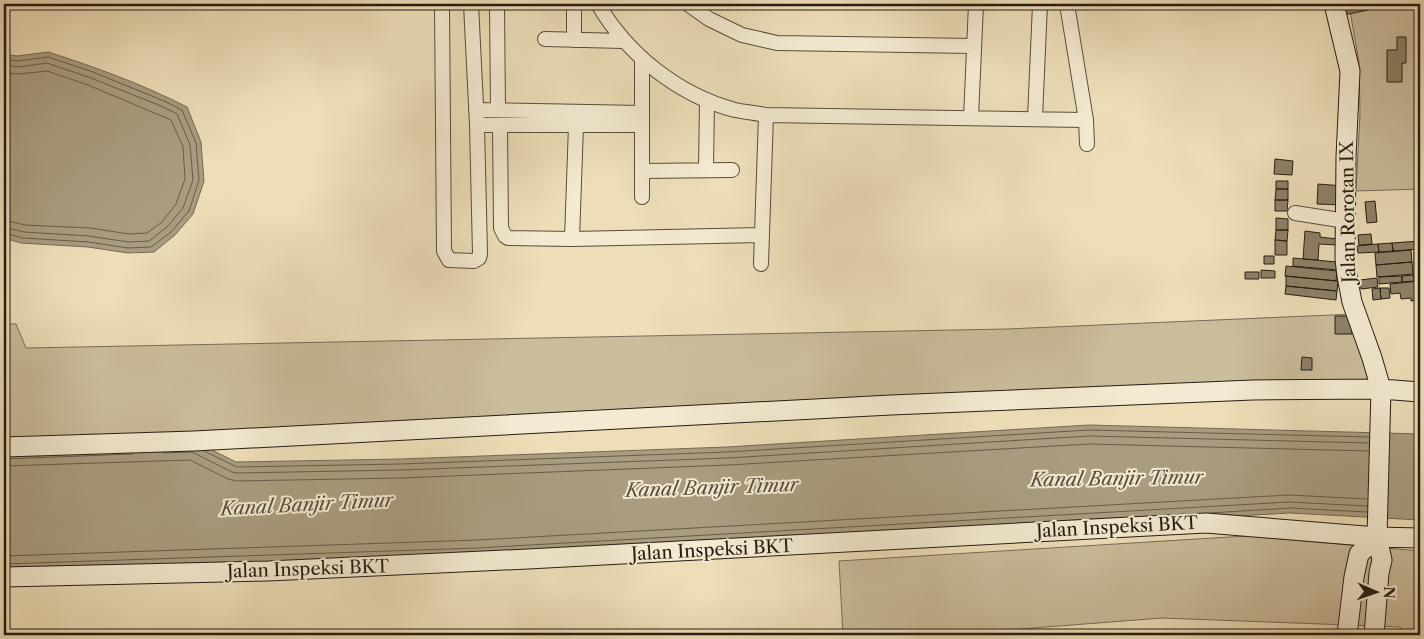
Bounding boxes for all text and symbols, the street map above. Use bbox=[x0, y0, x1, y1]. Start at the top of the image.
street label: Jalan Rorotan IX bbox=[1336, 140, 1360, 286]
water label: Kanal Banjir Timur bbox=[1028, 465, 1205, 492]
water label: Kanal Banjir Timur bbox=[623, 473, 800, 502]
water label: Kanal Banjir Timur bbox=[218, 488, 395, 521]
street label: Jalan Inspeksi BKT bbox=[1032, 512, 1199, 542]
street label: Jalan Inspeksi BKT bbox=[627, 535, 794, 565]
street label: Jalan Inspeksi BKT bbox=[224, 555, 390, 583]
north arrow bbox=[1352, 566, 1402, 616]
text: N bbox=[1380, 586, 1398, 599]

